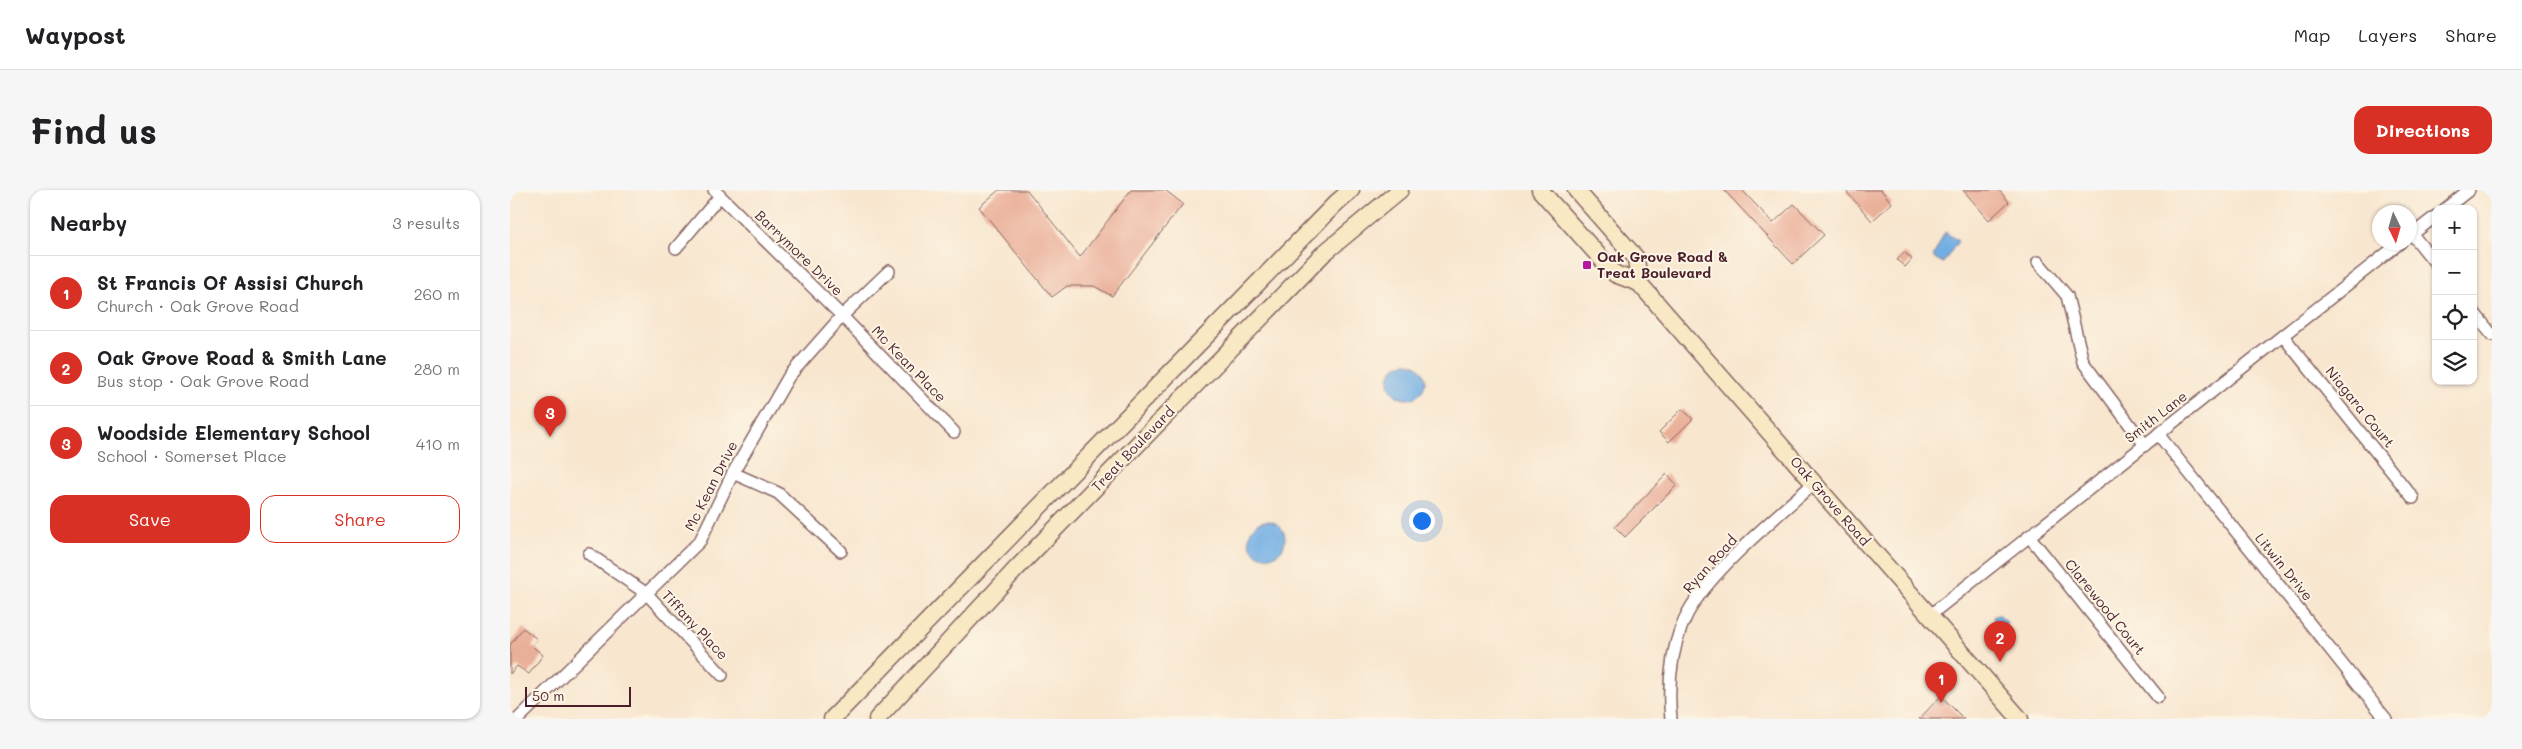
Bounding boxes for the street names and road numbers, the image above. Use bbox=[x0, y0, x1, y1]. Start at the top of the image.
street label: Barrymore Drive bbox=[751, 206, 847, 300]
street label: Mc Kean Place bbox=[868, 321, 951, 406]
street label: Niagara Court bbox=[2322, 362, 2399, 451]
street label: Smith Lane bbox=[2121, 386, 2191, 447]
street label: Treat Boulevard bbox=[1087, 402, 1178, 495]
street label: Mc Kean Drive bbox=[680, 437, 741, 534]
street label: Oak Grove Road bbox=[1786, 452, 1875, 550]
street label: Litwin Drive bbox=[2251, 529, 2318, 605]
street label: Ryan Road bbox=[1678, 530, 1741, 597]
street label: Clarewood Court bbox=[2061, 555, 2150, 658]
street label: Tiffany Place bbox=[658, 586, 733, 664]

